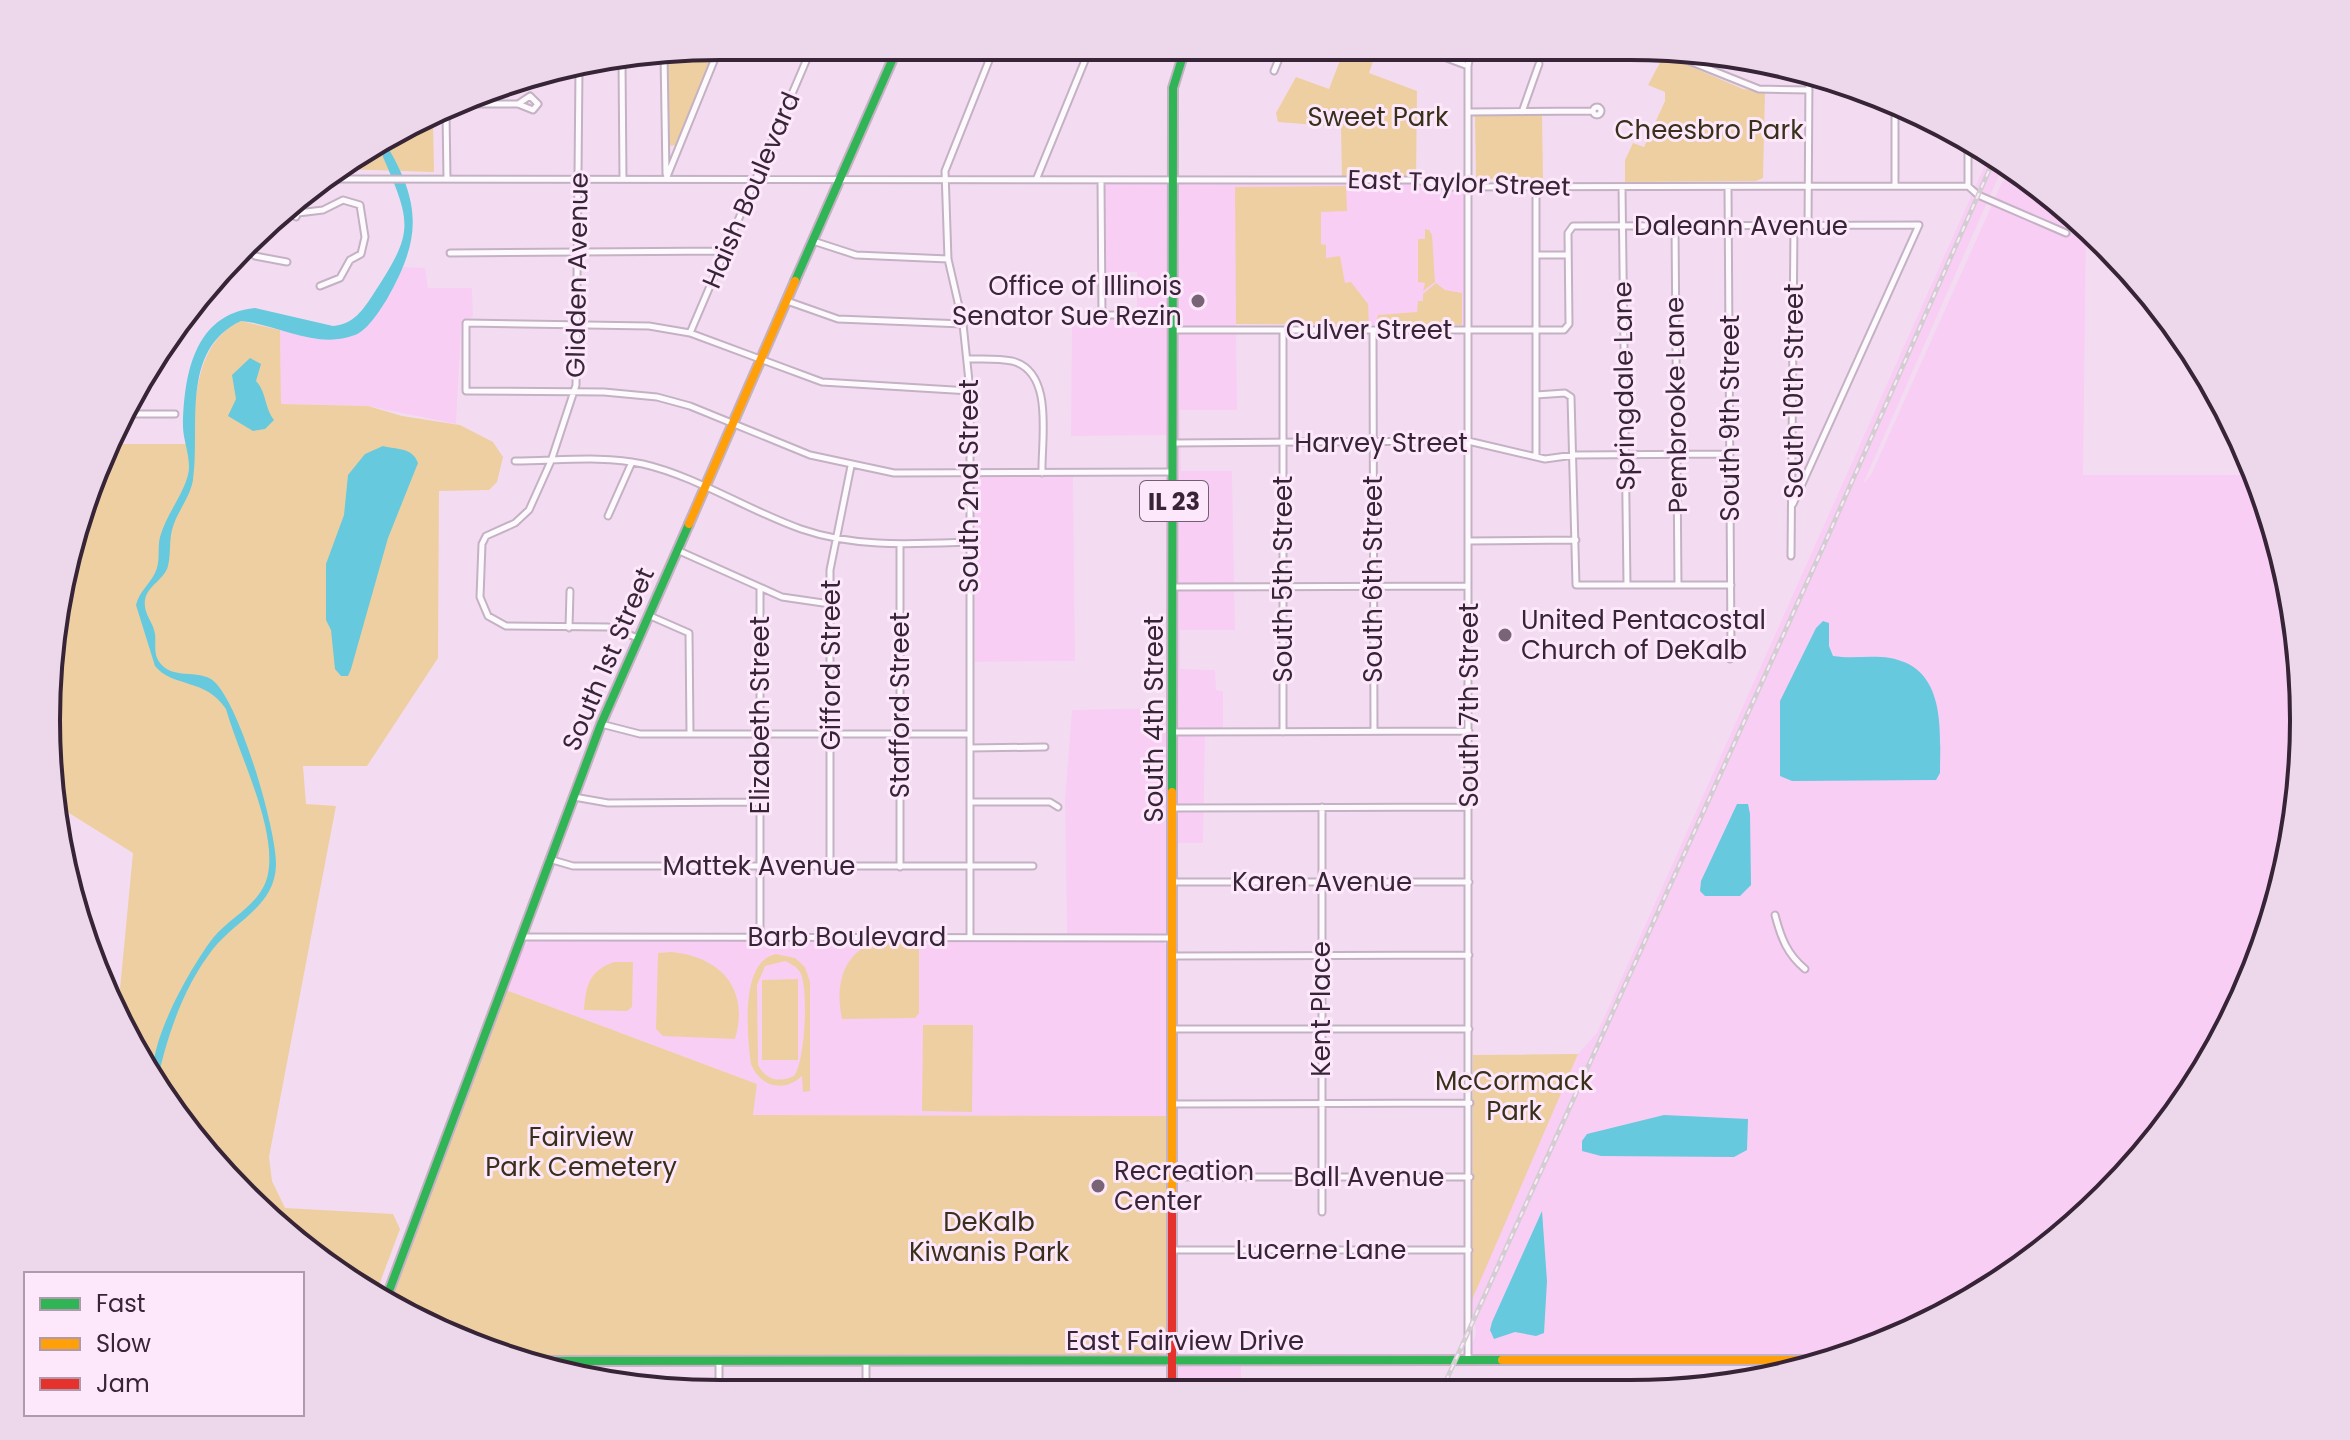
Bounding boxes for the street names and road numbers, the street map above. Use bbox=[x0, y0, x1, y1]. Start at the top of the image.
street label: Haish Boulevard bbox=[693, 86, 809, 294]
street label: East Taylor Street bbox=[1347, 161, 1571, 205]
street label: Glidden Avenue bbox=[557, 172, 597, 378]
street label: Daleann Avenue bbox=[1634, 208, 1848, 244]
street label: Springdale Lane bbox=[1604, 281, 1644, 491]
street label: South 10th Street bbox=[1776, 283, 1812, 499]
street label: Pembrooke Lane bbox=[1656, 296, 1696, 514]
street label: Culver Street bbox=[1286, 312, 1452, 348]
street label: South 9th Street bbox=[1712, 314, 1748, 522]
street label: South 2nd Street bbox=[951, 379, 987, 593]
street label: Harvey Street bbox=[1294, 425, 1468, 461]
street label: South 5th Street bbox=[1265, 475, 1301, 683]
street label: South 6th Street bbox=[1355, 475, 1391, 683]
road number: IL 23 bbox=[1140, 481, 1208, 521]
street label: South 1st Street bbox=[553, 562, 663, 756]
street label: Gifford Street bbox=[813, 580, 849, 750]
street label: South 7th Street bbox=[1451, 603, 1487, 807]
street label: Stafford Street bbox=[882, 612, 918, 798]
street label: South 4th Street bbox=[1136, 615, 1172, 823]
street label: Elizabeth Street bbox=[742, 616, 778, 814]
street label: Mattek Avenue bbox=[663, 848, 855, 884]
street label: Karen Avenue bbox=[1232, 864, 1412, 900]
street label: Barb Boulevard bbox=[748, 919, 946, 955]
street label: Kent Place bbox=[1303, 941, 1339, 1077]
street label: Ball Avenue bbox=[1294, 1159, 1444, 1195]
street label: Lucerne Lane bbox=[1236, 1232, 1406, 1268]
street label: East Fairview Drive bbox=[1066, 1323, 1304, 1359]

